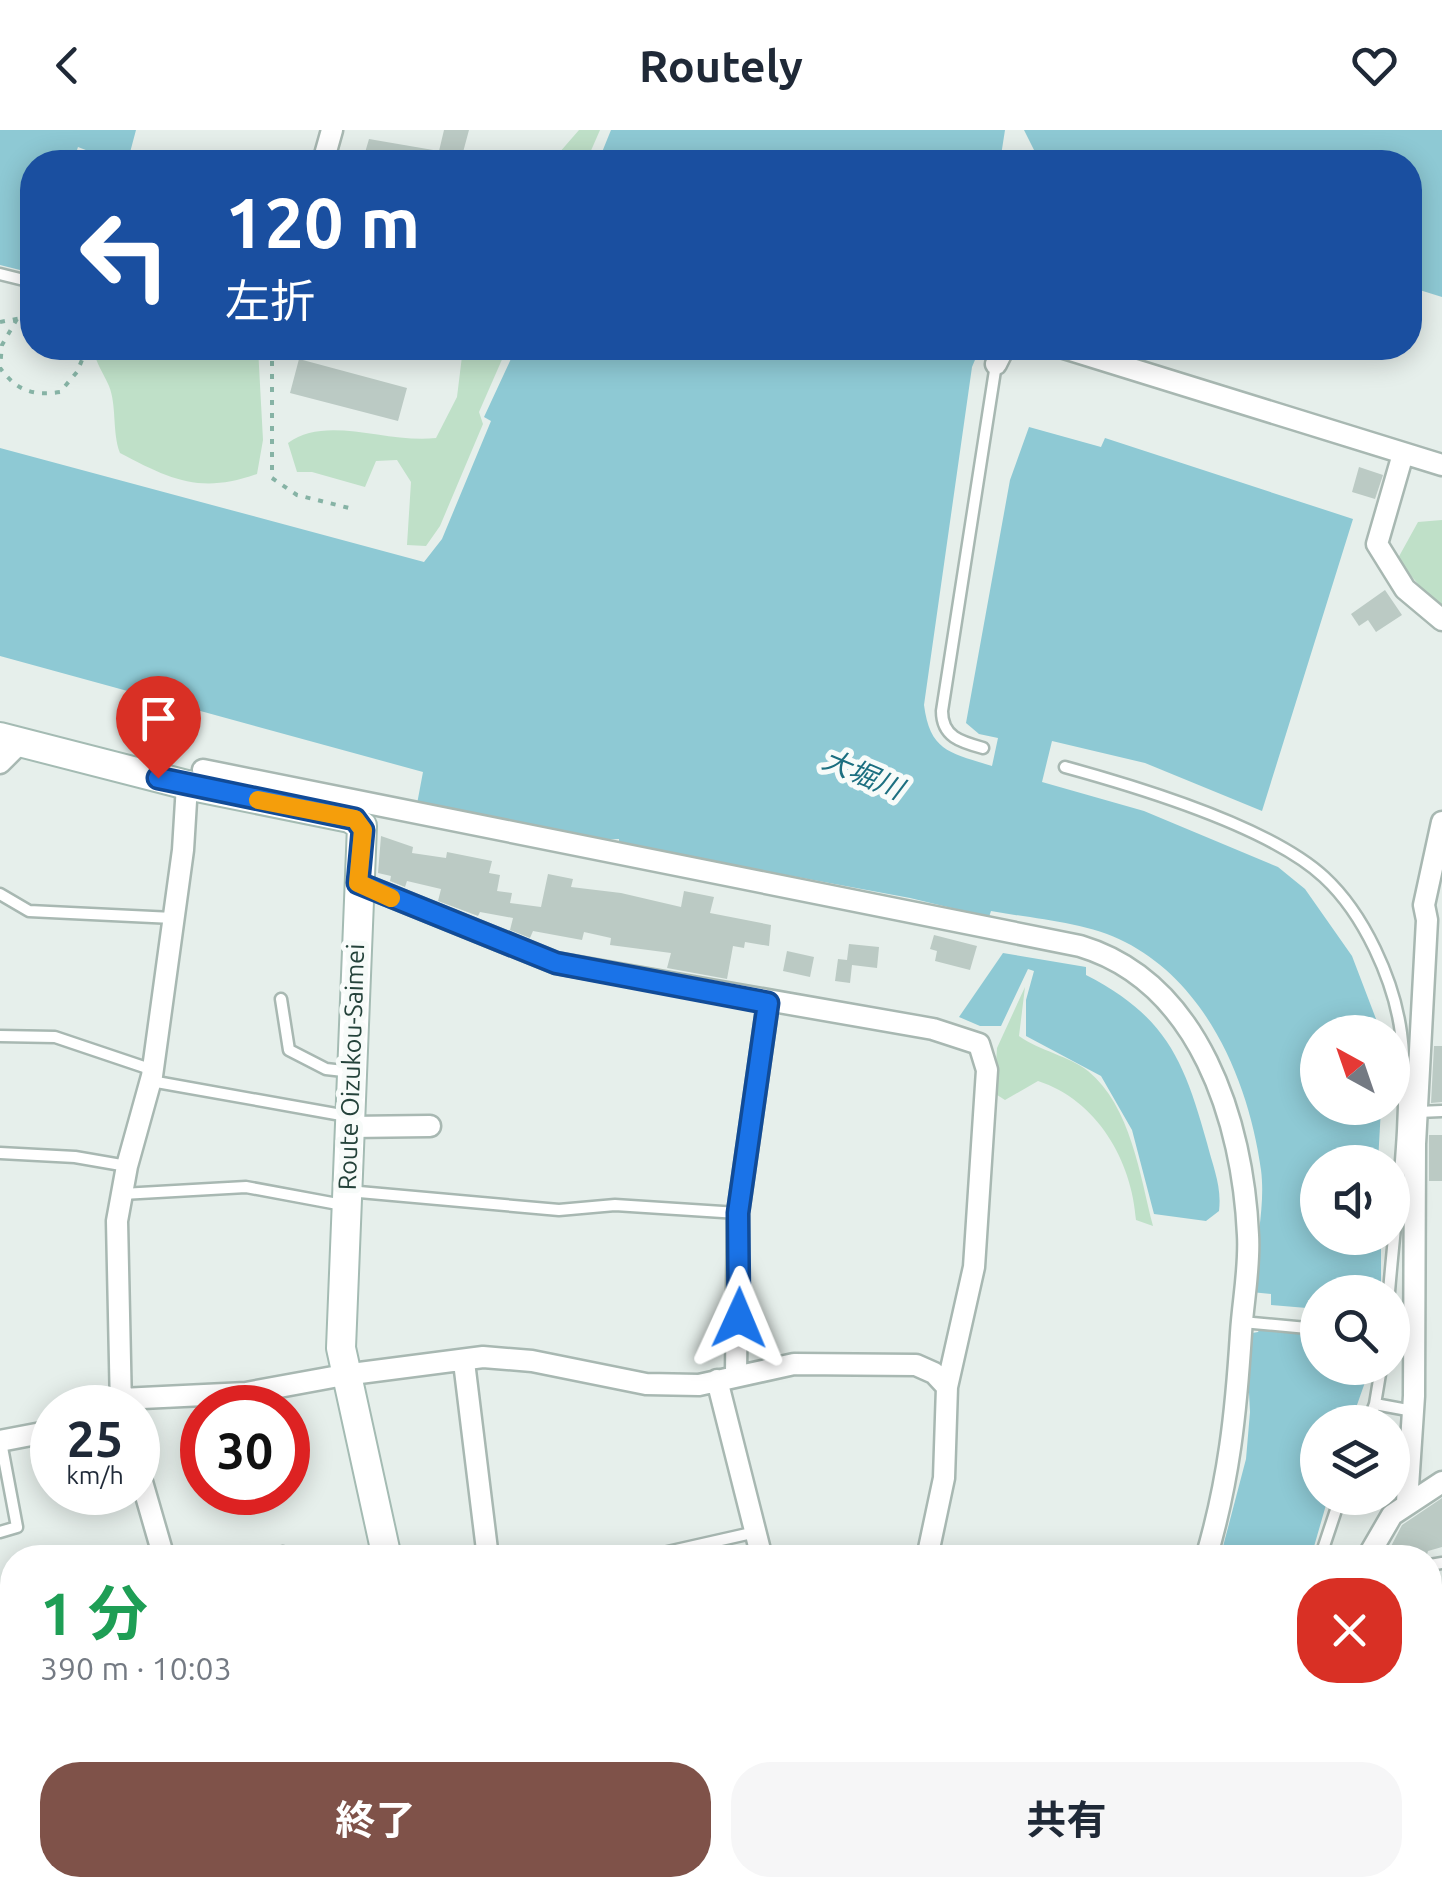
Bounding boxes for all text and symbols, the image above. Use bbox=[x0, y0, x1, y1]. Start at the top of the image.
icon: back bbox=[40, 38, 95, 93]
icon: heart bbox=[1347, 38, 1402, 93]
text: Routely bbox=[639, 40, 803, 91]
text: 120 m bbox=[225, 183, 420, 261]
icon: left bbox=[60, 190, 190, 320]
text: 左折 bbox=[225, 275, 315, 326]
pin bbox=[116, 676, 201, 779]
icon: arrive bbox=[131, 691, 186, 746]
water label: 大堀川 bbox=[818, 743, 911, 805]
street label: Route Oizukou-Saimei bbox=[333, 943, 369, 1191]
north arrow bbox=[1300, 1015, 1410, 1125]
map controls bbox=[1300, 1015, 1410, 1515]
button: sound bbox=[1300, 1145, 1410, 1255]
position arrow bbox=[687, 1266, 791, 1370]
button: search bbox=[1300, 1275, 1410, 1385]
speed limit sign: 30 bbox=[180, 1385, 310, 1515]
button: layers bbox=[1300, 1405, 1410, 1515]
text: 25 bbox=[67, 1410, 123, 1466]
text: km/h bbox=[66, 1461, 124, 1489]
button: close bbox=[1297, 1578, 1402, 1683]
text: 1 分 bbox=[40, 1579, 148, 1646]
text: 390 m · 10:03 bbox=[40, 1650, 232, 1686]
button: 終了 bbox=[40, 1762, 711, 1877]
button: 共有 bbox=[731, 1762, 1402, 1877]

